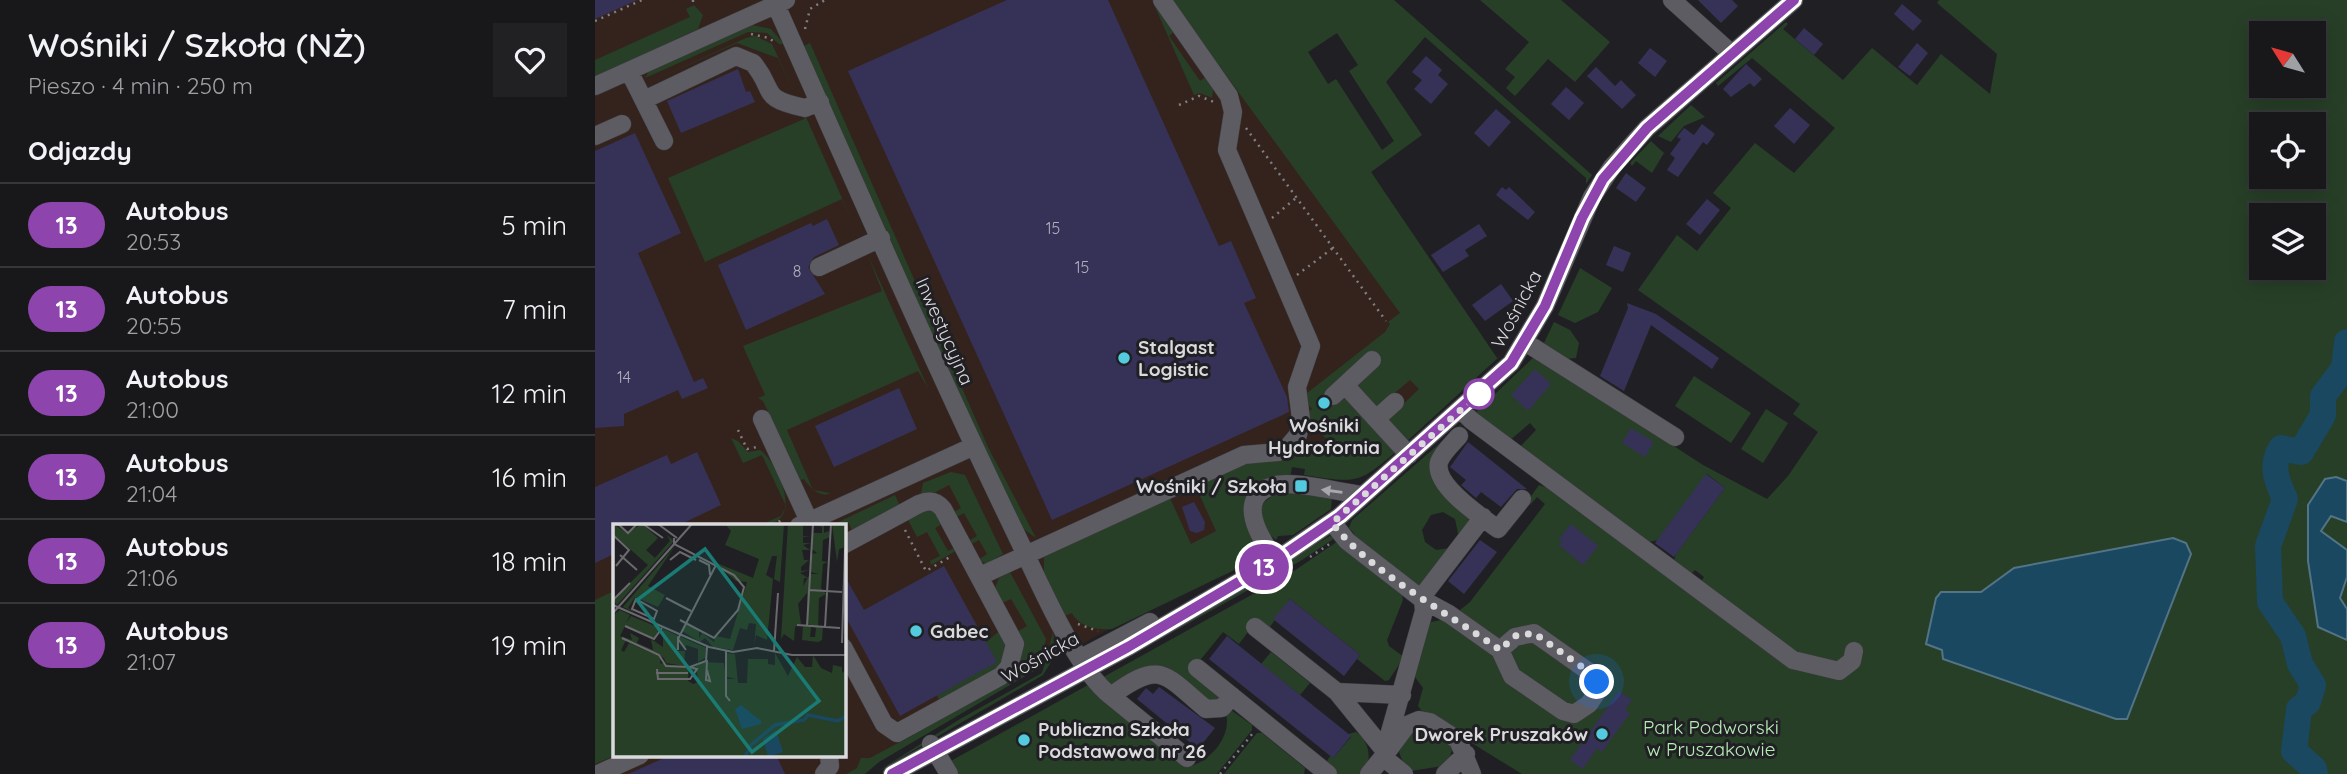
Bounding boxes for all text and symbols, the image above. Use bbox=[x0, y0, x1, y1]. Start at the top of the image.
north arrow bbox=[2249, 21, 2326, 98]
map controls bbox=[2249, 21, 2326, 280]
button: heart bbox=[493, 23, 567, 97]
text: Wośniki / Szkoła (NŻ) bbox=[28, 24, 366, 65]
text: Pieszo · 4 min · 250 m bbox=[28, 71, 253, 100]
button: locate bbox=[2249, 112, 2326, 189]
text: Odjazdy bbox=[28, 134, 132, 167]
text: Autobus bbox=[126, 194, 228, 227]
button: layers bbox=[2249, 203, 2326, 280]
text: 5 min bbox=[501, 209, 567, 242]
text: 13 bbox=[55, 210, 78, 240]
house number: 15 bbox=[1046, 218, 1060, 238]
text: 20:53 bbox=[126, 227, 181, 256]
house number: 15 bbox=[1075, 257, 1089, 277]
house number: 8 bbox=[793, 261, 801, 281]
street label: Wośnicka bbox=[1485, 266, 1547, 352]
street label: Inwestycyjna bbox=[911, 274, 979, 388]
text: Autobus bbox=[126, 278, 228, 311]
text: 7 min bbox=[502, 293, 567, 326]
text: 13 bbox=[55, 294, 78, 324]
text: 20:55 bbox=[126, 311, 182, 340]
place label: Stalgast Logistic bbox=[1138, 335, 1215, 381]
marker: Stalgast Logistic bbox=[1116, 350, 1132, 366]
text: Autobus bbox=[126, 362, 228, 395]
house number: 14 bbox=[617, 367, 631, 387]
text: 12 min bbox=[492, 377, 567, 410]
text: 13 bbox=[55, 378, 78, 408]
unlabelled marker bbox=[1464, 379, 1494, 409]
text: 21:00 bbox=[126, 395, 179, 424]
marker: Wośniki Hydrofornia bbox=[1316, 395, 1332, 411]
place label: Wośniki Hydrofornia bbox=[1268, 413, 1380, 459]
text: Autobus bbox=[126, 446, 228, 479]
text: 16 min bbox=[492, 461, 567, 494]
text: 13 bbox=[55, 462, 78, 492]
place label: Wośniki / Szkoła bbox=[1136, 474, 1287, 498]
marker: Wośniki / Szkoła bbox=[1293, 478, 1309, 494]
text: 21:04 bbox=[126, 479, 177, 508]
one-way arrow bbox=[1321, 485, 1343, 496]
inset map bbox=[613, 524, 845, 756]
text: Autobus bbox=[126, 530, 228, 563]
line badge: 13 bbox=[1233, 544, 1295, 590]
text: 18 min bbox=[492, 545, 567, 578]
text: 13 bbox=[55, 546, 78, 576]
text: 13 bbox=[1253, 552, 1275, 582]
text: 21:06 bbox=[126, 563, 178, 592]
text: Autobus bbox=[126, 614, 228, 647]
place label: Gabec bbox=[930, 619, 989, 643]
marker: Gabec bbox=[908, 623, 924, 639]
street label: Wośnicka bbox=[997, 626, 1083, 688]
text: 19 min bbox=[491, 629, 567, 662]
text: 13 bbox=[55, 630, 78, 660]
text: 21:07 bbox=[126, 647, 176, 676]
your location bbox=[1579, 664, 1614, 699]
park label: Park Podworski w Pruszakowie bbox=[1643, 715, 1779, 761]
place label: Publiczna Szkoła Podstawowa nr 26 bbox=[1038, 717, 1206, 763]
place label: Dworek Pruszaków bbox=[1414, 722, 1588, 746]
marker: Dworek Pruszaków bbox=[1594, 726, 1610, 742]
marker: Publiczna Szkoła Podstawowa nr 26 bbox=[1016, 732, 1032, 748]

